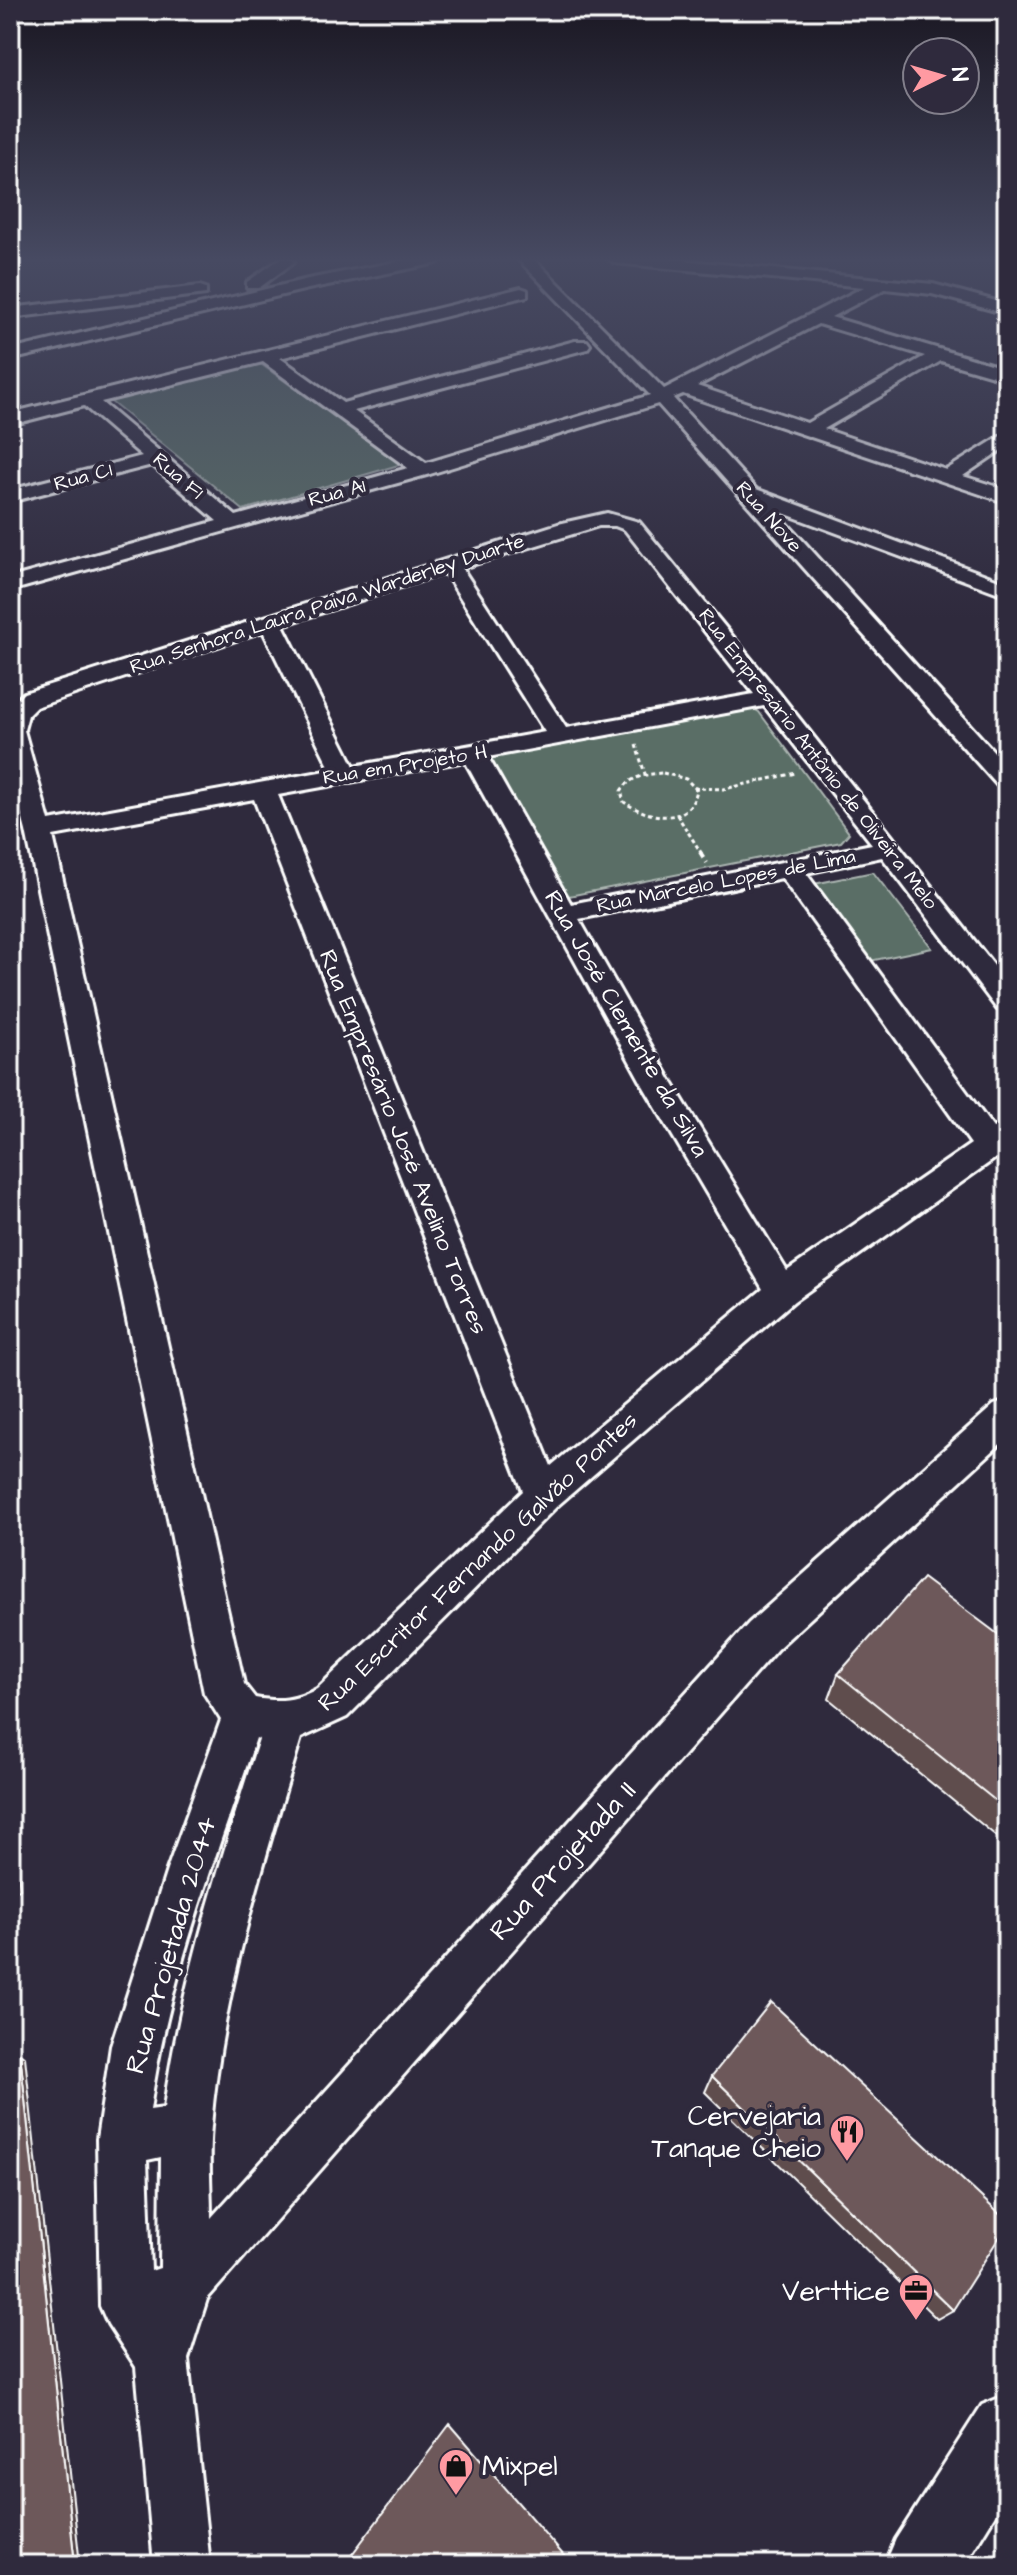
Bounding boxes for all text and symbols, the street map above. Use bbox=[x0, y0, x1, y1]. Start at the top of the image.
north arrow bbox=[901, 36, 981, 116]
text: N bbox=[943, 66, 975, 83]
street label: Rua F1 bbox=[147, 446, 210, 506]
street label: Rua C1 bbox=[51, 456, 116, 498]
street label: Rua A1 bbox=[305, 472, 369, 514]
street label: Rua Nove bbox=[729, 475, 809, 559]
street label: Rua Senhora Laura Paiva Warderley Duarte bbox=[126, 527, 528, 682]
street label: Rua Empresário Antônio de Oliveira Melo bbox=[692, 603, 944, 915]
street label: Rua em Projeto H bbox=[321, 738, 489, 792]
street label: Rua Marcelo Lopes de Lima bbox=[594, 842, 858, 920]
street label: Rua José Clemente da Silva bbox=[535, 884, 717, 1164]
street label: Rua Empresário José Avelino Torres bbox=[310, 945, 496, 1339]
street label: Rua Escritor Fernando Galvão Pontes bbox=[311, 1404, 645, 1720]
street label: Rua Projetada II bbox=[481, 1773, 645, 1949]
street label: Rua Projetada 2044 bbox=[116, 1812, 226, 2078]
place label: Cervejaria Tanque Cheio bbox=[652, 2097, 821, 2168]
restaurant icon: Cervejaria Tanque Cheio bbox=[828, 2113, 866, 2163]
place label: Verttice bbox=[782, 2272, 890, 2311]
office icon: Verttice bbox=[897, 2272, 935, 2322]
shop icon: Mixpel bbox=[437, 2447, 475, 2497]
place label: Mixpel bbox=[482, 2447, 558, 2486]

